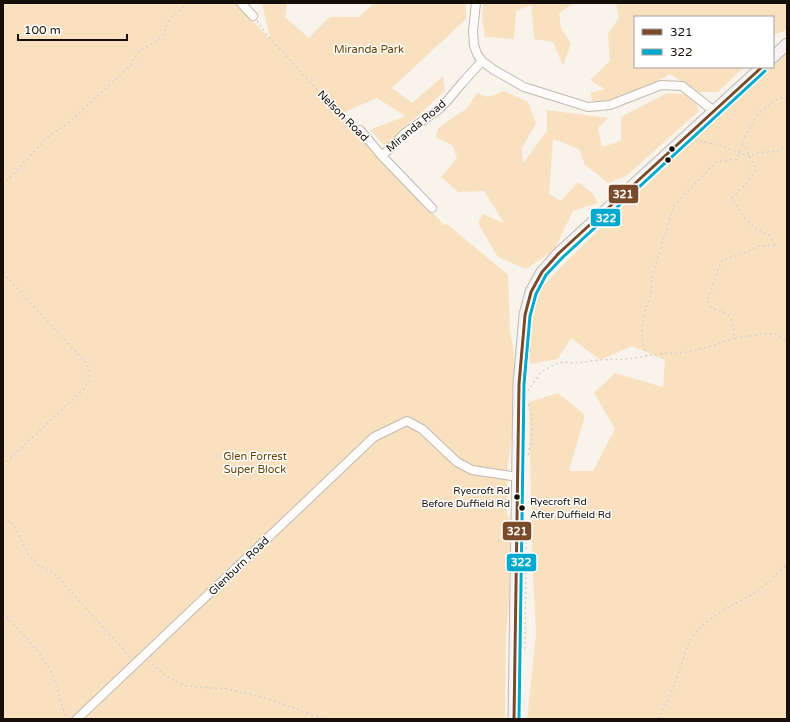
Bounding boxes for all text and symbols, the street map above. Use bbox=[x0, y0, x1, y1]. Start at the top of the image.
scale bar bbox=[18, 16, 127, 42]
legend bbox=[634, 16, 774, 68]
text: 100 m bbox=[24, 23, 61, 37]
text: 321 bbox=[670, 25, 693, 39]
park label: Miranda Park bbox=[334, 43, 404, 56]
text: 322 bbox=[670, 45, 693, 59]
street label: Nelson Road bbox=[315, 88, 371, 144]
street label: Miranda Road bbox=[383, 97, 449, 155]
unlabelled marker bbox=[667, 144, 677, 154]
unlabelled marker bbox=[663, 155, 673, 165]
line badge: 321 bbox=[608, 184, 639, 204]
text: 321 bbox=[613, 188, 633, 201]
line badge: 322 bbox=[590, 208, 621, 227]
text: 322 bbox=[596, 212, 616, 225]
park label: Glen Forrest Super Block bbox=[223, 450, 287, 476]
place label: Ryecroft Rd Before Duffield Rd bbox=[422, 485, 510, 510]
marker: Ryecroft Rd Before Duffield Rd bbox=[512, 492, 522, 502]
place label: Ryecroft Rd After Duffield Rd bbox=[530, 496, 611, 521]
marker: Ryecroft Rd After Duffield Rd bbox=[517, 503, 527, 513]
line badge: 321 bbox=[502, 521, 532, 541]
text: 321 bbox=[507, 525, 527, 538]
street label: Glenburn Road bbox=[206, 534, 272, 598]
line badge: 322 bbox=[506, 553, 537, 572]
text: 322 bbox=[511, 556, 531, 569]

